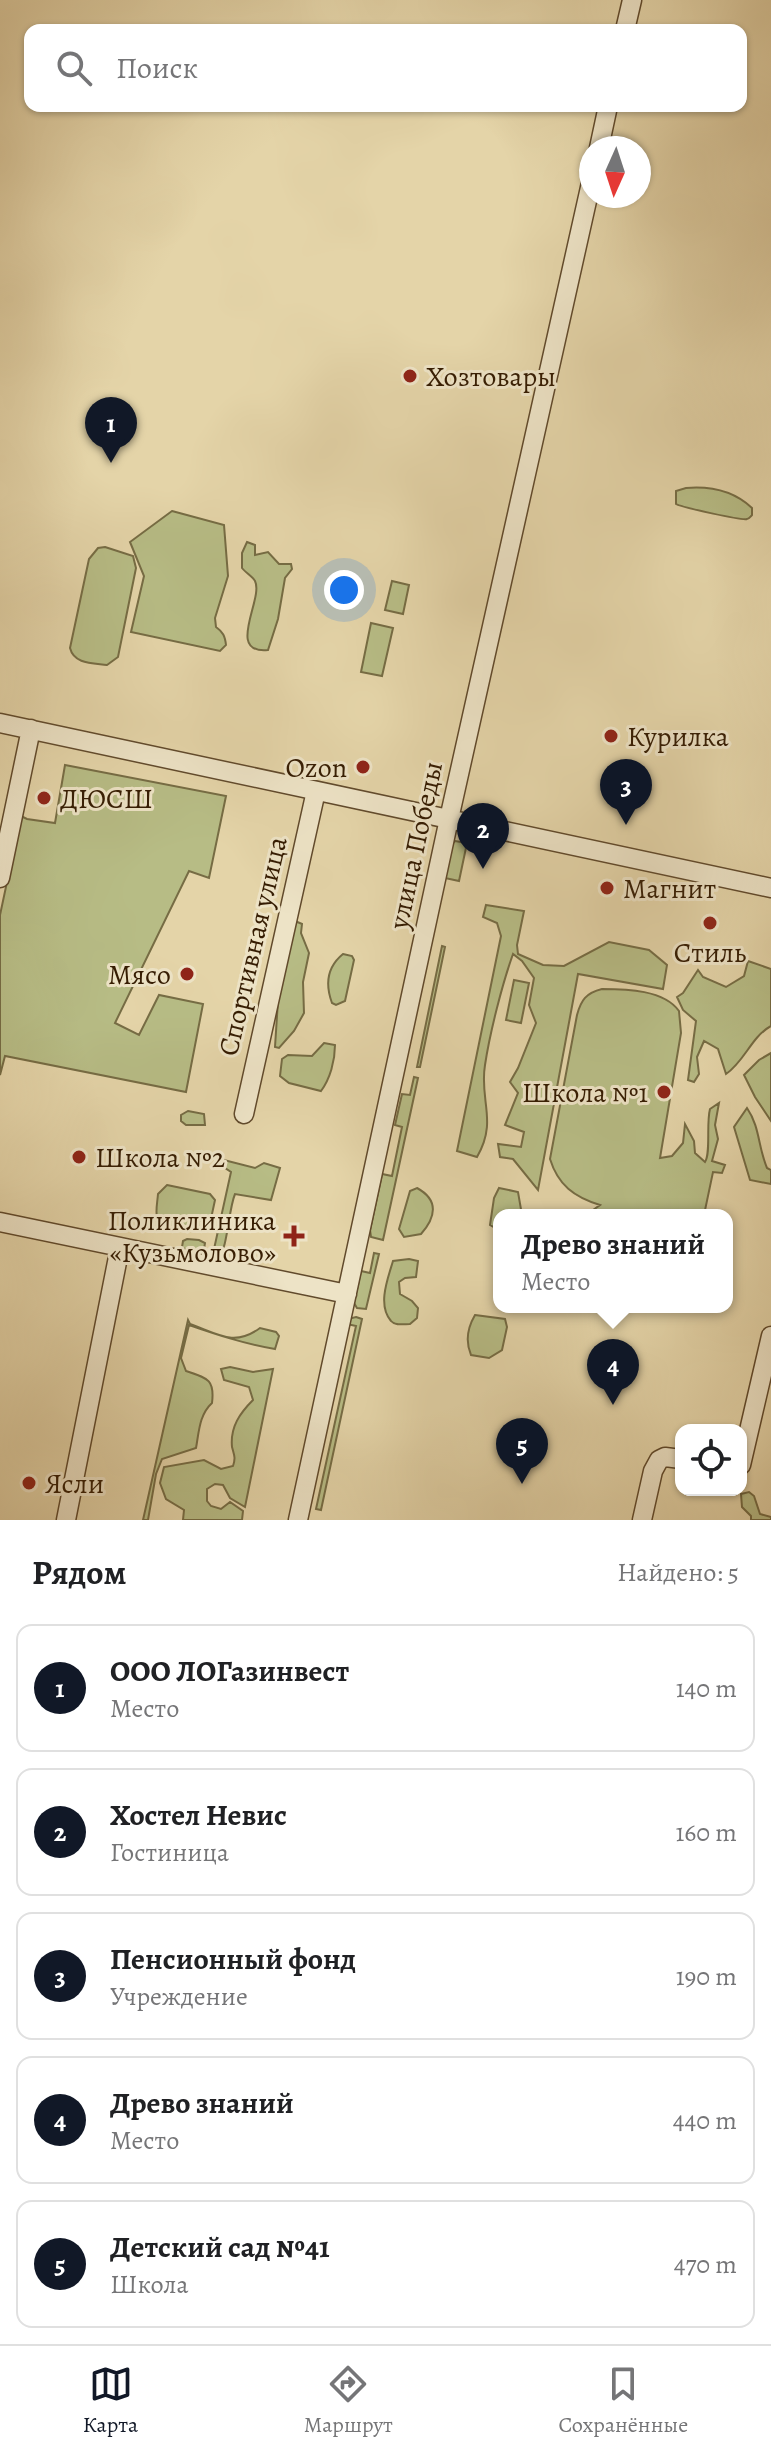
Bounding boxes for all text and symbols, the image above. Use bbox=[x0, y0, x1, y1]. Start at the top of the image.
search box bbox=[24, 24, 747, 112]
icon: search bbox=[52, 46, 96, 90]
text: Поиск bbox=[116, 48, 198, 88]
north arrow bbox=[579, 136, 651, 208]
place label: Хозтовары bbox=[426, 358, 556, 396]
marker: Хозтовары bbox=[401, 367, 419, 385]
pin: 1 bbox=[85, 397, 137, 463]
your location bbox=[324, 570, 364, 610]
place label: Курилка bbox=[627, 718, 729, 756]
marker: Курилка bbox=[602, 727, 620, 745]
place label: Ozon bbox=[285, 749, 347, 787]
marker: Ozon bbox=[354, 758, 372, 776]
street label: улица Победы bbox=[379, 758, 452, 933]
pin: 3 bbox=[600, 759, 652, 825]
place label: ДЮСШ bbox=[60, 780, 153, 818]
marker: ДЮСШ bbox=[35, 789, 53, 807]
pin: 2 bbox=[457, 803, 509, 869]
street label: Спортивная улица bbox=[209, 833, 297, 1059]
place label: Магнит bbox=[623, 870, 716, 908]
marker: Магнит bbox=[598, 879, 616, 897]
marker: Стиль bbox=[701, 914, 719, 932]
place label: Стиль bbox=[674, 934, 746, 972]
place label: Мясо bbox=[108, 956, 171, 994]
marker: Мясо bbox=[178, 965, 196, 983]
place label: Школа №1 bbox=[522, 1074, 648, 1112]
marker: Школа №1 bbox=[655, 1083, 673, 1101]
place label: Школа №2 bbox=[95, 1139, 225, 1177]
marker: Школа №2 bbox=[70, 1148, 88, 1166]
place label: Поликлиника «Кузьмолово» bbox=[108, 1202, 276, 1272]
popup bbox=[493, 1209, 733, 1313]
text: Древо знаний bbox=[521, 1224, 705, 1264]
marker: Поликлиника «Кузьмолово» bbox=[283, 1225, 305, 1247]
text: Место bbox=[521, 1264, 590, 1299]
pin: 4 bbox=[587, 1339, 639, 1405]
pin: 5 bbox=[496, 1418, 548, 1484]
map controls bbox=[675, 1424, 747, 1496]
button: locate bbox=[675, 1424, 747, 1496]
place label: Ясли bbox=[45, 1465, 104, 1503]
marker: Ясли bbox=[20, 1474, 38, 1492]
text: Рядом bbox=[32, 1549, 126, 1596]
text: Найдено: 5 bbox=[617, 1555, 739, 1590]
text: ООО ЛОГазинвест bbox=[110, 1651, 349, 1691]
text: 1 bbox=[55, 1671, 65, 1706]
text: 140 m bbox=[676, 1671, 737, 1706]
text: Место bbox=[110, 1691, 179, 1726]
text: Хостел Невис bbox=[110, 1795, 287, 1835]
text: 2 bbox=[54, 1815, 66, 1850]
text: 160 m bbox=[675, 1815, 737, 1850]
text: Гостиница bbox=[110, 1835, 229, 1870]
text: Пенсионный фонд bbox=[110, 1939, 356, 1979]
text: 3 bbox=[54, 1959, 66, 1994]
text: 190 m bbox=[676, 1959, 737, 1994]
text: Учреждение bbox=[110, 1979, 248, 2014]
text: Древо знаний bbox=[110, 2083, 294, 2123]
text: 4 bbox=[54, 2103, 66, 2138]
text: 440 m bbox=[673, 2103, 737, 2138]
text: Место bbox=[110, 2123, 179, 2158]
text: Детский сад №41 bbox=[110, 2227, 330, 2267]
text: 5 bbox=[54, 2247, 66, 2282]
text: 470 m bbox=[674, 2247, 737, 2282]
text: Школа bbox=[110, 2267, 188, 2302]
tab: Карта bbox=[83, 2362, 138, 2440]
tab: Маршрут bbox=[304, 2362, 393, 2440]
tab: Сохранённые bbox=[558, 2362, 688, 2440]

